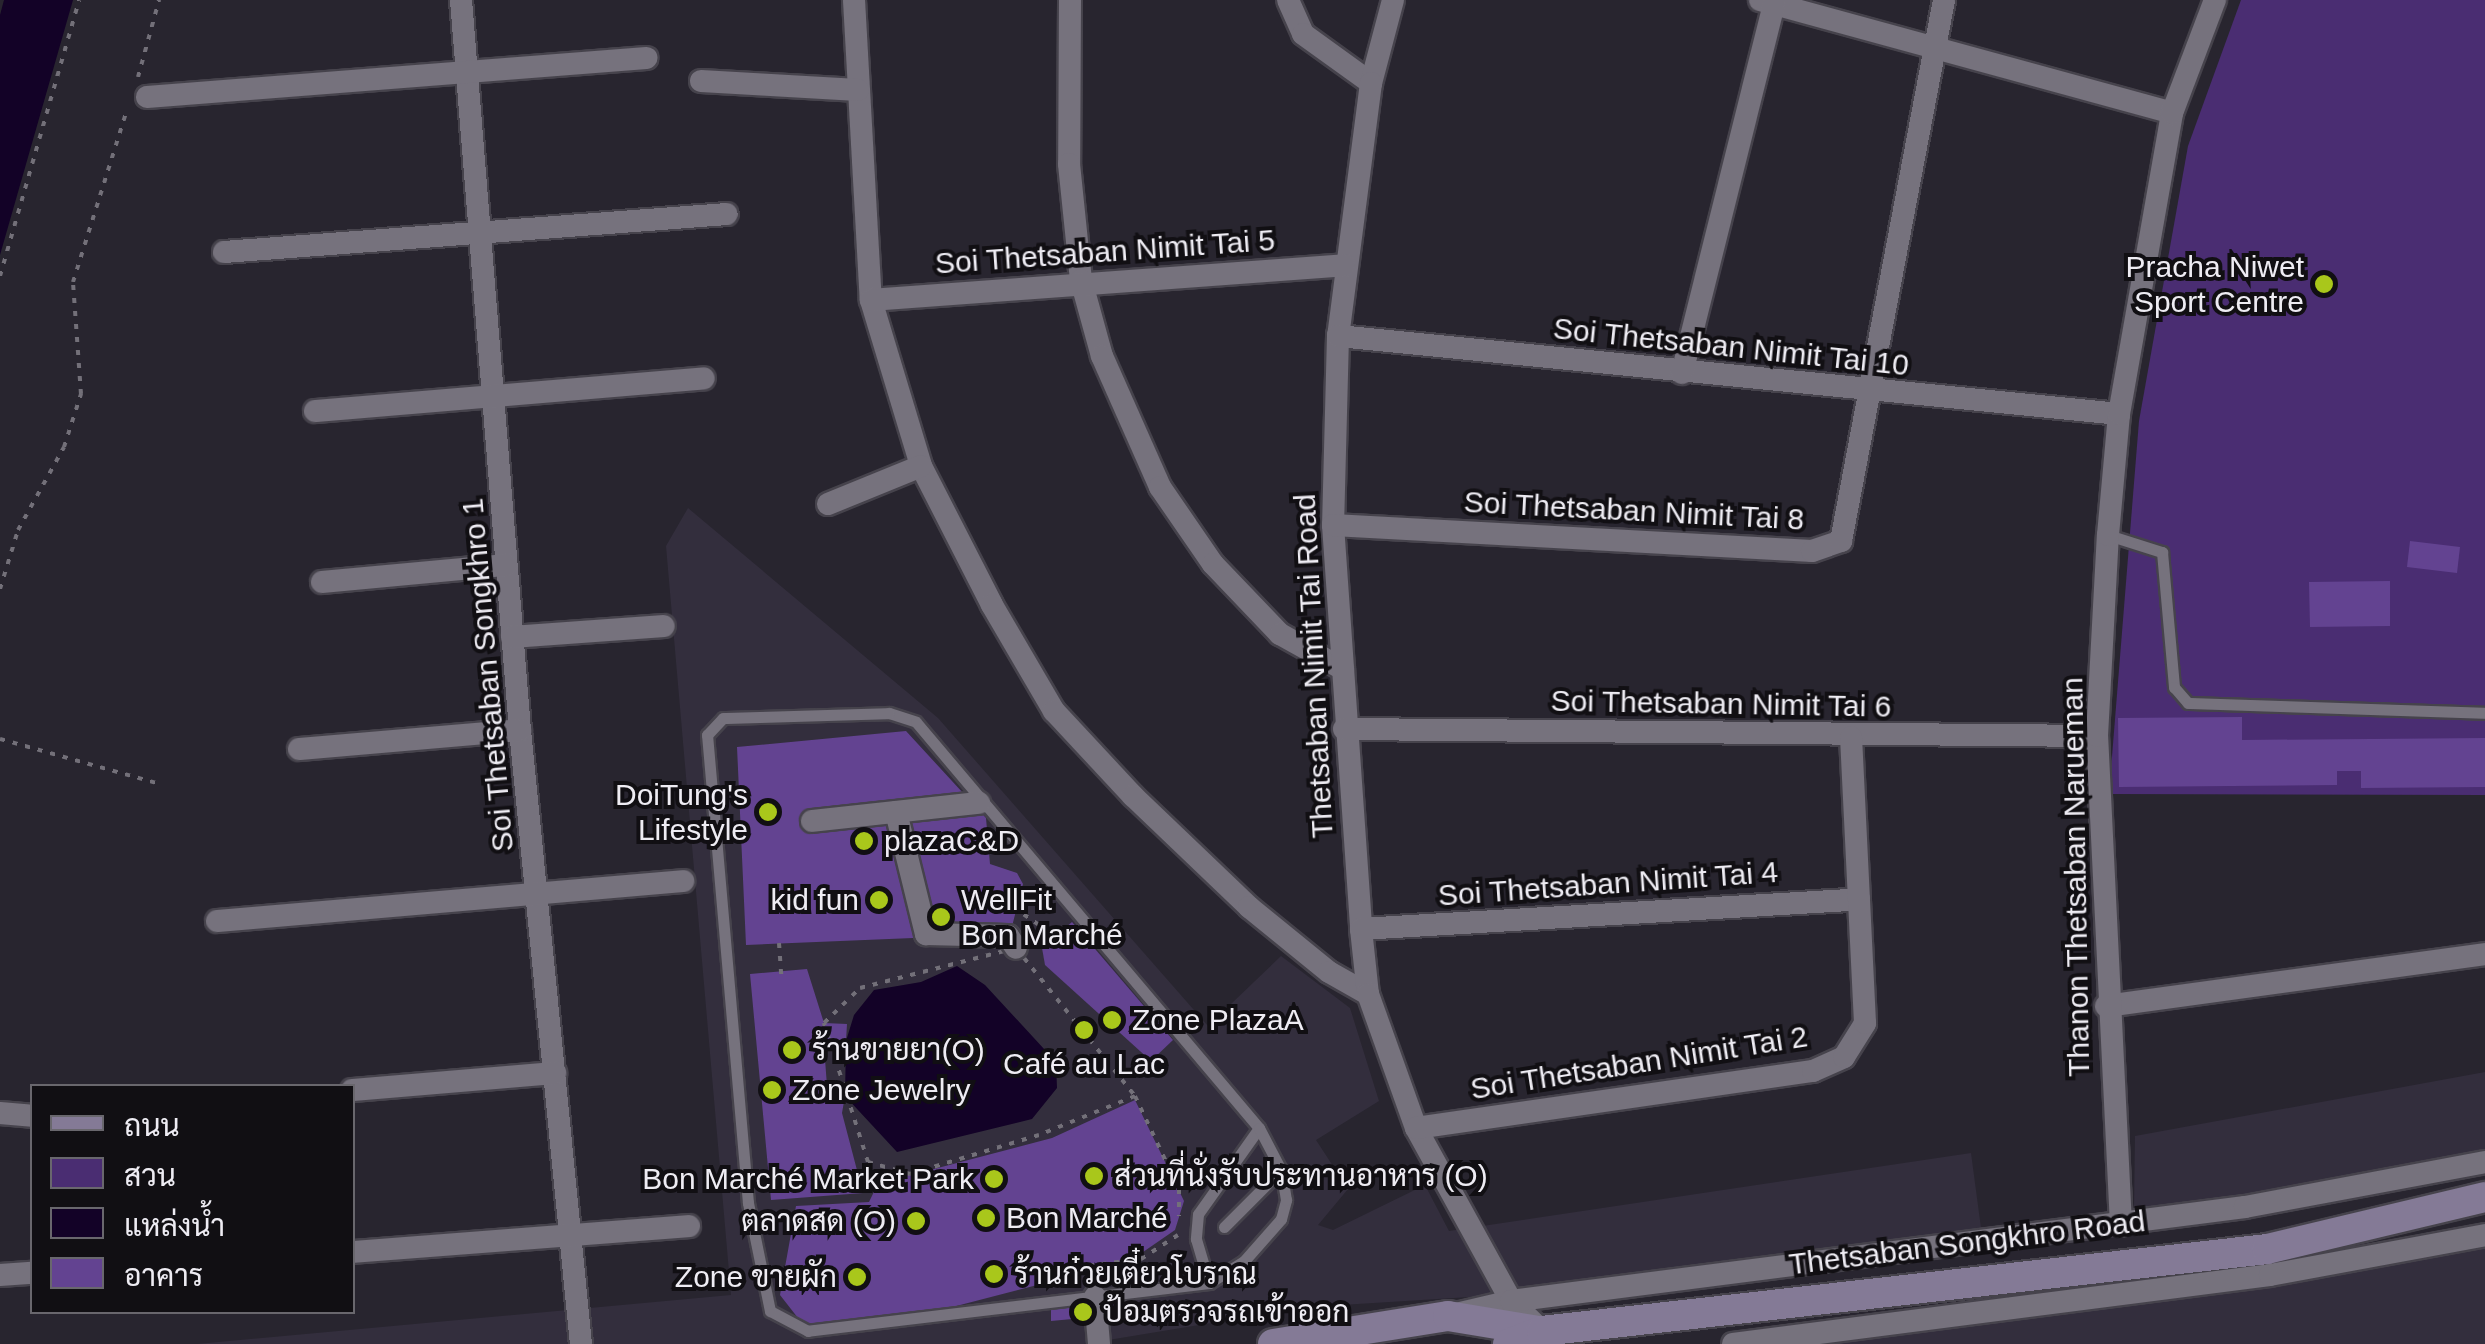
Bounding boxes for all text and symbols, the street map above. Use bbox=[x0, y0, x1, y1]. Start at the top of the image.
street label: Soi Thetsaban Nimit Tai 5 bbox=[933, 222, 1277, 282]
place label: Pracha Niwet Sport Centre bbox=[2126, 249, 2304, 320]
marker: Pracha Niwet Sport Centre bbox=[2313, 273, 2335, 295]
street label: Soi Thetsaban Nimit Tai 10 bbox=[1551, 310, 1911, 384]
street label: Soi Thetsaban Nimit Tai 8 bbox=[1462, 484, 1806, 538]
street label: Thetsaban Nimit Tai Road bbox=[1287, 493, 1341, 839]
street label: Soi Thetsaban Songkhro 1 bbox=[455, 496, 521, 854]
street label: Thanon Thetsaban Narueman bbox=[2055, 677, 2097, 1077]
street label: Soi Thetsaban Nimit Tai 6 bbox=[1550, 683, 1892, 725]
place label: DoiTung's Lifestyle bbox=[615, 777, 748, 848]
marker: DoiTung's Lifestyle bbox=[757, 801, 779, 823]
place label: plazaC&D bbox=[884, 823, 1019, 859]
marker: plazaC&D bbox=[853, 830, 875, 852]
street label: Soi Thetsaban Nimit Tai 4 bbox=[1436, 854, 1780, 914]
place label: kid fun bbox=[771, 882, 859, 918]
place label: WellFit Bon Marché bbox=[961, 882, 1123, 952]
marker: kid fun bbox=[868, 889, 890, 911]
marker: WellFit Bon Marché bbox=[930, 906, 952, 928]
place label: Zone PlazaA bbox=[1132, 1002, 1304, 1038]
marker: Zone PlazaA bbox=[1101, 1009, 1123, 1031]
street label: Soi Thetsaban Nimit Tai 2 bbox=[1467, 1018, 1811, 1108]
marker: Café au Lac bbox=[1073, 1019, 1095, 1041]
place label: ร้านขายยา(O) bbox=[812, 1032, 985, 1068]
marker: ร้านขายยา(O) bbox=[781, 1039, 803, 1061]
place label: Café au Lac bbox=[1003, 1046, 1165, 1082]
place label: Zone Jewelry bbox=[792, 1072, 970, 1108]
marker: Zone Jewelry bbox=[761, 1079, 783, 1101]
legend bbox=[30, 1084, 355, 1314]
text: ถนน bbox=[124, 1109, 180, 1142]
place label: ส่วนที่นั่งรับประทานอาหาร (O) bbox=[1114, 1158, 1488, 1194]
text: สวน bbox=[124, 1159, 176, 1192]
place label: Bon Marché Market Park bbox=[642, 1161, 974, 1197]
marker: ส่วนที่นั่งรับประทานอาหาร (O) bbox=[1083, 1165, 1105, 1187]
marker: Bon Marché Market Park bbox=[983, 1168, 1005, 1190]
place label: Bon Marché bbox=[1006, 1200, 1168, 1236]
place label: ตลาดสด (O) bbox=[741, 1203, 896, 1239]
street label: Thetsaban Songkhro Road bbox=[1787, 1203, 2147, 1283]
marker: Bon Marché bbox=[975, 1207, 997, 1229]
text: แหล่งน้ำ bbox=[124, 1209, 225, 1242]
marker: ตลาดสด (O) bbox=[905, 1210, 927, 1232]
place label: ร้านก๋วยเตี๋ยวโบราณ bbox=[1014, 1256, 1257, 1292]
text: อาคาร bbox=[124, 1259, 203, 1292]
place label: Zone ขายผัก bbox=[675, 1259, 837, 1295]
marker: ร้านก๋วยเตี๋ยวโบราณ bbox=[983, 1263, 1005, 1285]
marker: Zone ขายผัก bbox=[846, 1266, 868, 1288]
place label: ป้อมตรวจรถเข้าออก bbox=[1103, 1294, 1350, 1330]
marker: ป้อมตรวจรถเข้าออก bbox=[1072, 1301, 1094, 1323]

